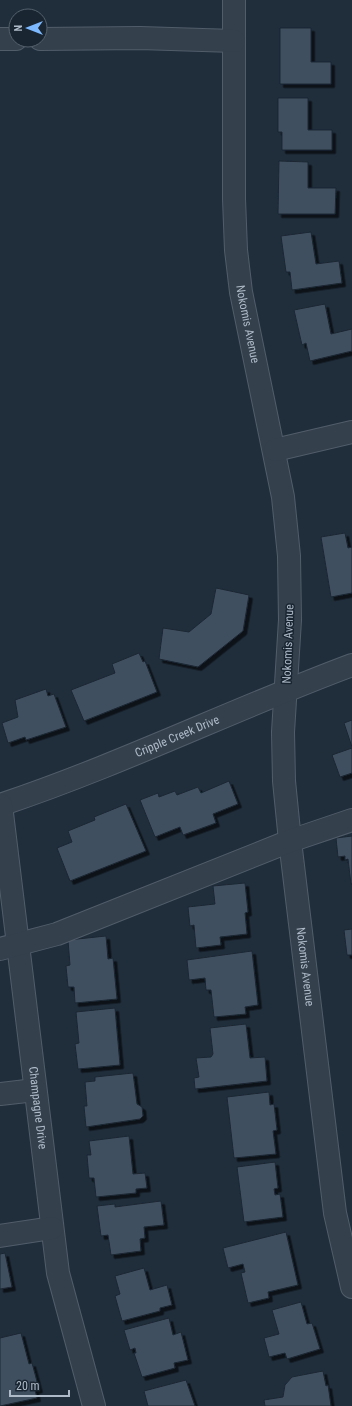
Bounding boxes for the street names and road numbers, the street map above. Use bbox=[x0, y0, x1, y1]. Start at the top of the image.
street label: Nokomis Avenue bbox=[233, 284, 262, 365]
street label: Nokomis Avenue bbox=[280, 604, 296, 684]
street label: Cripple Creek Drive bbox=[133, 712, 222, 760]
street label: Nokomis Avenue bbox=[293, 926, 317, 1007]
street label: Champagne Drive bbox=[26, 1066, 50, 1150]

